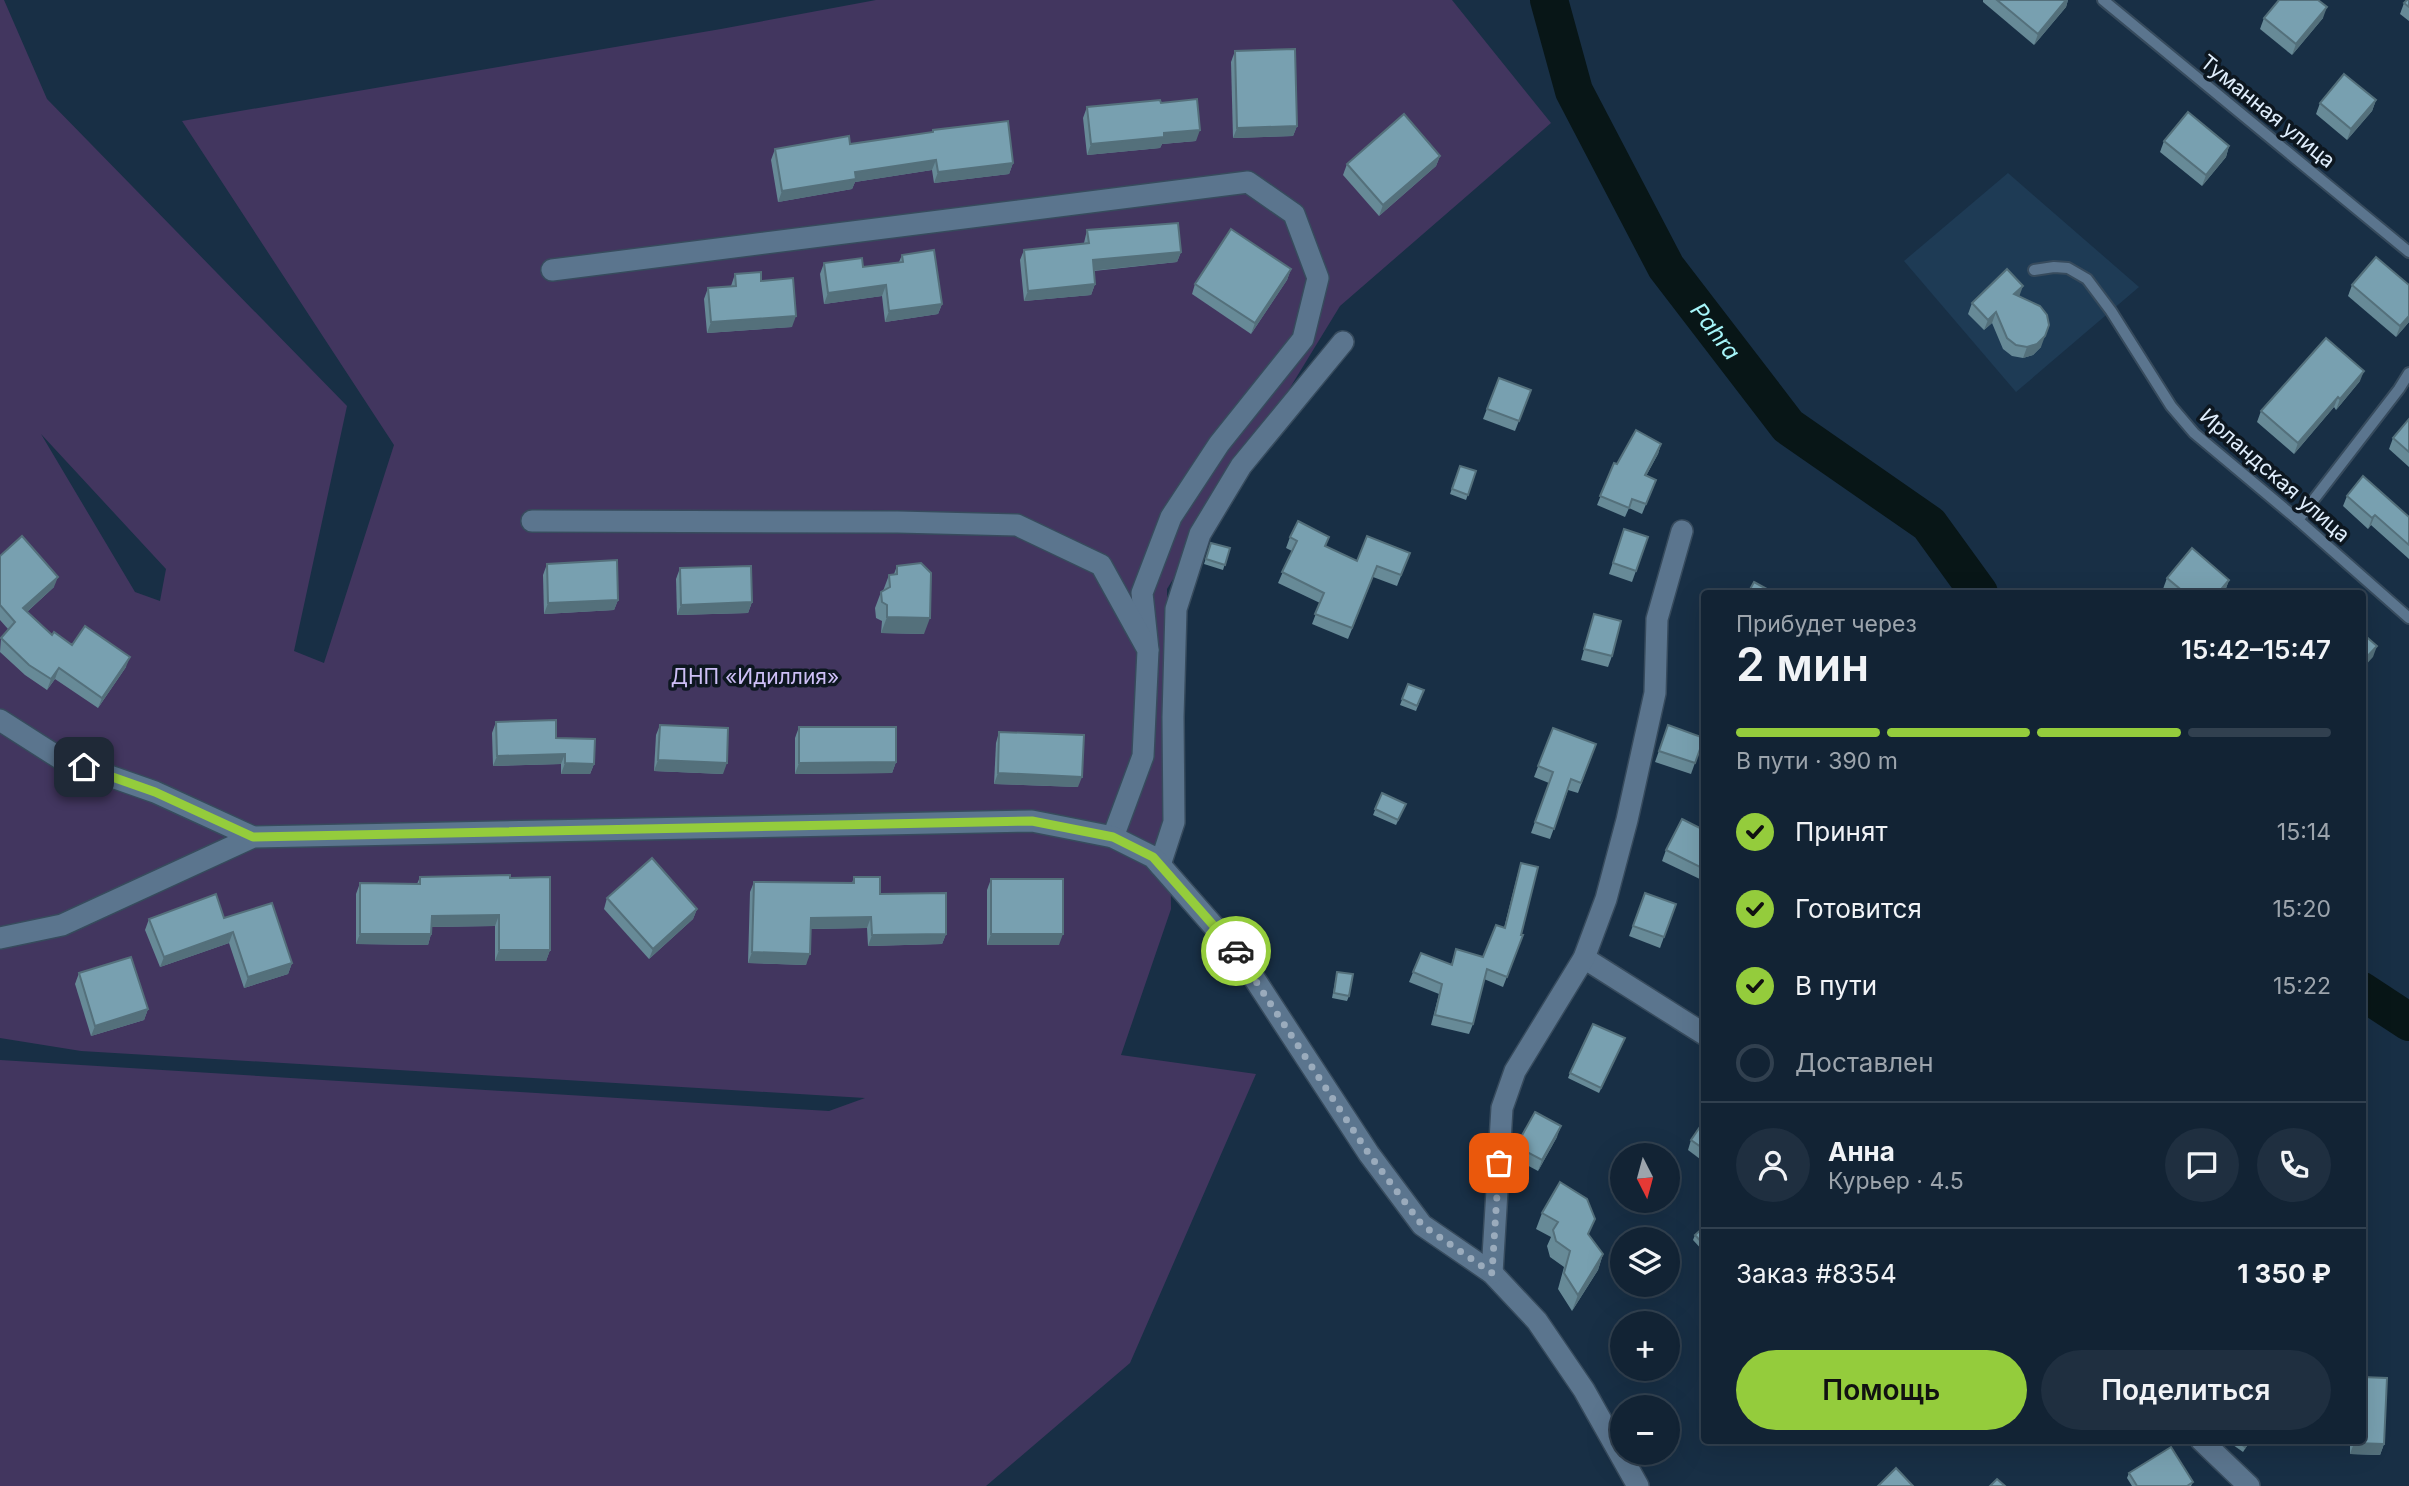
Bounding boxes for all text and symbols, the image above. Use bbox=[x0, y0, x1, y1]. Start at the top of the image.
street label: Туманная улица bbox=[2196, 49, 2340, 173]
water label: Pahra bbox=[1685, 297, 1746, 365]
street label: Ирландская улица bbox=[2195, 403, 2355, 547]
text: Прибудет через bbox=[1736, 610, 1917, 638]
text: 15:42–15:47 bbox=[2181, 634, 2331, 665]
text: 2 мин bbox=[1736, 636, 1869, 692]
park label: ДНП «Идиллия» bbox=[671, 664, 839, 689]
pin bbox=[54, 737, 114, 797]
text: В пути · 390 m bbox=[1736, 747, 1898, 775]
icon: home bbox=[65, 748, 103, 786]
icon: check bbox=[1736, 813, 1774, 851]
text: Принят bbox=[1795, 816, 1888, 847]
text: 15:14 bbox=[2277, 818, 2331, 846]
icon: check bbox=[1736, 890, 1774, 928]
text: Готовится bbox=[1795, 893, 1922, 924]
text: 15:20 bbox=[2273, 895, 2331, 923]
courier bbox=[1201, 916, 1271, 986]
icon: car bbox=[1217, 932, 1255, 970]
icon: check bbox=[1736, 967, 1774, 1005]
text: В пути bbox=[1795, 970, 1877, 1001]
text: 15:22 bbox=[2273, 972, 2331, 1000]
text: Доставлен bbox=[1795, 1047, 1934, 1078]
button: person bbox=[1736, 1128, 1810, 1202]
button: chat bbox=[2165, 1128, 2239, 1202]
button: phone bbox=[2257, 1128, 2331, 1202]
pin bbox=[1469, 1133, 1529, 1193]
text: Анна bbox=[1828, 1136, 1895, 1167]
north arrow bbox=[1610, 1143, 1680, 1213]
map controls bbox=[1610, 1143, 1680, 1465]
icon: bag bbox=[1480, 1144, 1518, 1182]
text: Курьер · 4.5 bbox=[1828, 1167, 1964, 1195]
button: layers bbox=[1610, 1227, 1680, 1297]
text: Заказ #8354 bbox=[1736, 1258, 1897, 1289]
text: 1 350 ₽ bbox=[2237, 1258, 2331, 1289]
button: + bbox=[1610, 1311, 1680, 1381]
button: Помощь bbox=[1736, 1350, 2027, 1430]
button: Поделиться bbox=[2041, 1350, 2331, 1430]
button: − bbox=[1610, 1395, 1680, 1465]

